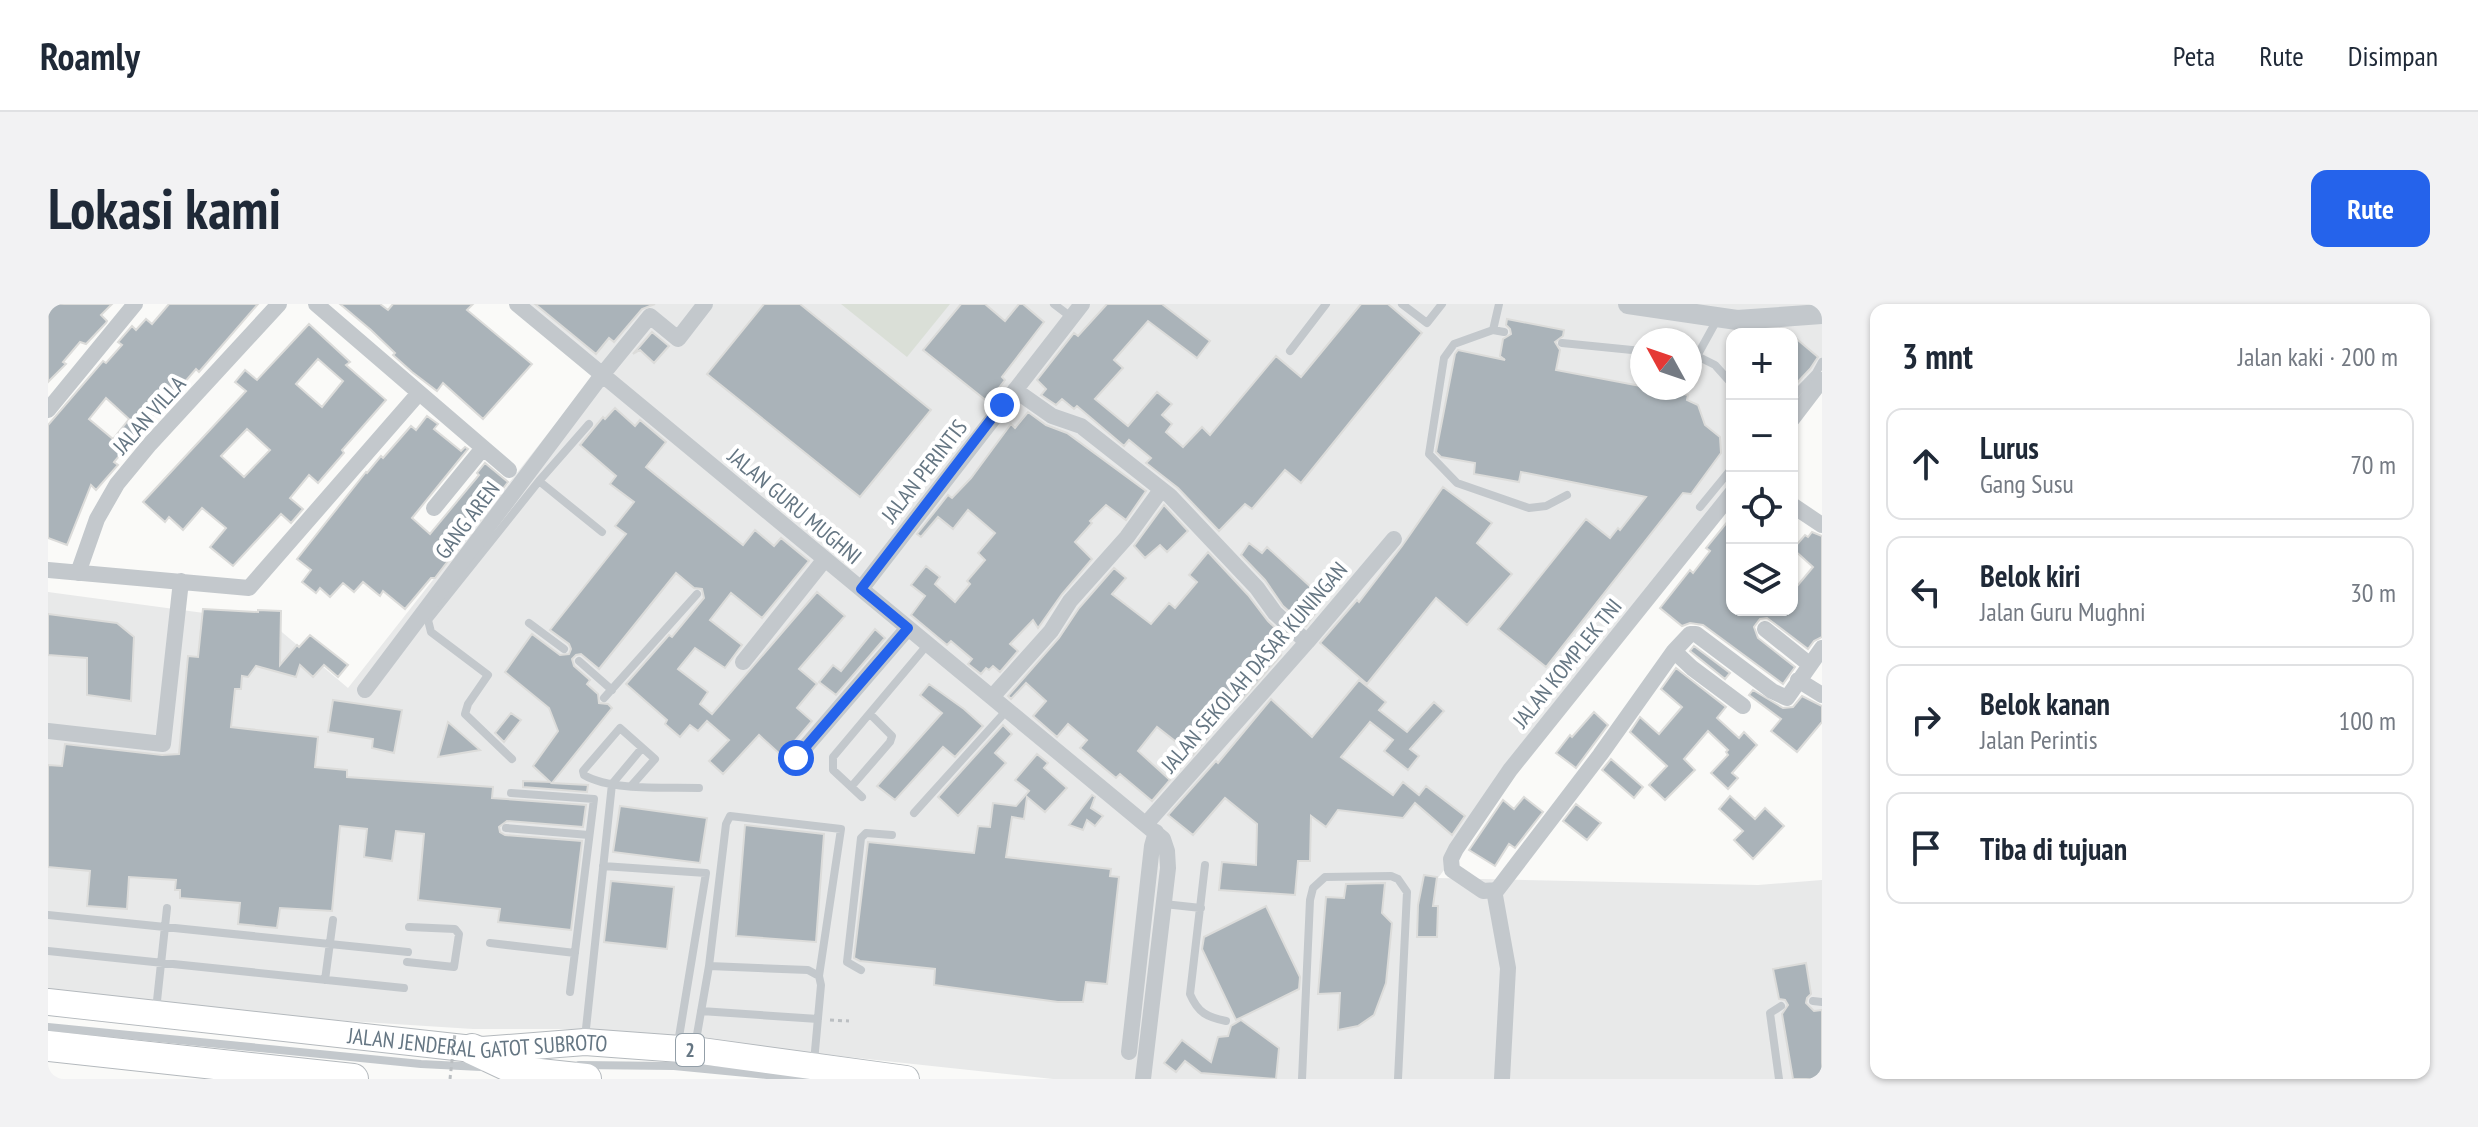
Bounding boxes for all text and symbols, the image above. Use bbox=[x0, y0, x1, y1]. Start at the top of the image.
text: Roamly bbox=[40, 31, 140, 80]
text: Peta bbox=[2173, 37, 2215, 74]
text: Rute bbox=[2259, 37, 2304, 74]
text: Disimpan bbox=[2348, 37, 2438, 74]
button: Rute bbox=[2311, 170, 2430, 247]
text: Lokasi kami bbox=[48, 172, 281, 244]
north arrow bbox=[1630, 328, 1702, 400]
map controls bbox=[1726, 328, 1798, 616]
button: + bbox=[1726, 328, 1798, 400]
text: 3 mnt bbox=[1902, 334, 1973, 378]
text: Jalan kaki · 200 m bbox=[2238, 340, 2398, 373]
street label: JALAN VILLA bbox=[106, 370, 192, 461]
route end bbox=[984, 387, 1020, 423]
button: − bbox=[1726, 400, 1798, 472]
street label: JALAN PERINTIS bbox=[874, 414, 973, 529]
text: Lurus bbox=[1980, 428, 2039, 467]
street label: JALAN GURU MUGHNI bbox=[722, 441, 868, 570]
icon: ahead bbox=[1904, 442, 1948, 486]
text: 70 m bbox=[2350, 448, 2396, 481]
text: Gang Susu bbox=[1980, 467, 2074, 500]
button: locate bbox=[1726, 472, 1798, 544]
street label: GANG AREN bbox=[429, 476, 505, 564]
button: layers bbox=[1726, 544, 1798, 616]
street label: JALAN SEKOLAH DASAR KUNINGAN bbox=[1154, 556, 1353, 779]
text: Belok kiri bbox=[1980, 556, 2081, 595]
icon: left bbox=[1904, 570, 1948, 614]
text: 30 m bbox=[2350, 576, 2396, 609]
street label: JALAN KOMPLEK TNI bbox=[1506, 593, 1628, 734]
text: Jalan Guru Mughni bbox=[1980, 595, 2146, 628]
text: Belok kanan bbox=[1980, 684, 2110, 723]
icon: right bbox=[1904, 698, 1948, 742]
text: 100 m bbox=[2338, 704, 2396, 737]
text: Jalan Perintis bbox=[1980, 723, 2098, 756]
route start bbox=[778, 740, 814, 776]
icon: arrive bbox=[1904, 826, 1948, 870]
text: Tiba di tujuan bbox=[1980, 829, 2127, 868]
street label: JALAN JENDERAL GATOT SUBROTO bbox=[345, 1021, 608, 1064]
road number: 2 bbox=[676, 1034, 704, 1066]

